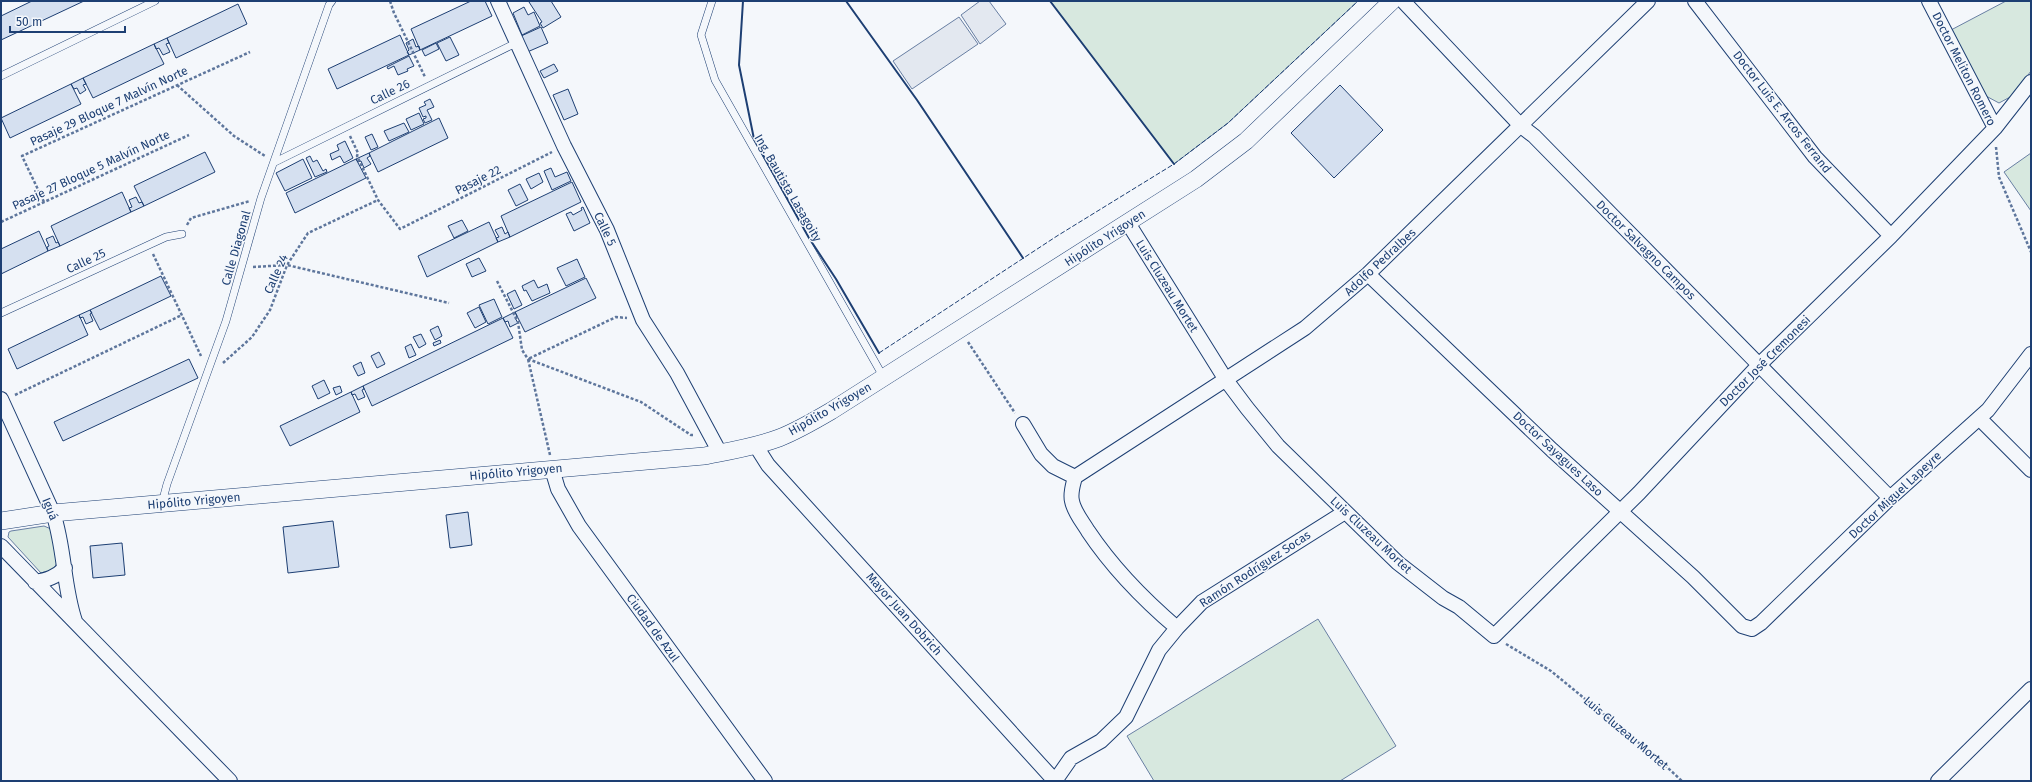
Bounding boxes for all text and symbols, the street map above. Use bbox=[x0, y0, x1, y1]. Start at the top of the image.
scale bar bbox=[10, 8, 125, 34]
street label: Doctor Meliton Romero bbox=[1929, 10, 1999, 128]
text: 50 m bbox=[16, 15, 42, 29]
street label: Doctor Luis E. Arcos Ferrand bbox=[1730, 48, 1834, 176]
street label: Pasaje 29 Bloque 7 Malvín Norte bbox=[28, 63, 190, 149]
street label: Calle 26 bbox=[368, 76, 412, 108]
street label: Pasaje 27 Bloque 5 Malvín Norte bbox=[10, 127, 172, 213]
street label: Ing. Bautista Lasagoity bbox=[752, 132, 825, 244]
street label: Pasaje 22 bbox=[453, 162, 503, 197]
street label: Doctor Salvagno Campos bbox=[1593, 197, 1699, 303]
street label: Hipólito Yrigoyen bbox=[1062, 207, 1148, 269]
street label: Calle Diagonal bbox=[219, 208, 254, 287]
street label: Calle 5 bbox=[591, 210, 619, 248]
street label: Adolfo Pedralbes bbox=[1341, 225, 1419, 299]
street label: Luis Cluzeau Mortet bbox=[1133, 237, 1201, 335]
street label: Calle 25 bbox=[64, 246, 108, 276]
street label: Calle 24 bbox=[261, 252, 291, 296]
street label: Doctor José Cremonesi bbox=[1717, 313, 1813, 409]
street label: Hipólito Yrigoyen bbox=[786, 380, 874, 438]
street label: Doctor Sayagues Laso bbox=[1510, 409, 1606, 499]
street label: Doctor Miguel Lapeyre bbox=[1846, 449, 1944, 541]
street label: Hipólito Yrigoyen bbox=[469, 461, 563, 483]
street label: Hipólito Yrigoyen bbox=[147, 490, 241, 512]
street label: Luis Cluzeau Mortet bbox=[1327, 494, 1415, 577]
street label: Iguá bbox=[39, 496, 61, 522]
street label: Ramón Rodríguez Socas bbox=[1197, 528, 1313, 610]
street label: Mayor Juan Dobrich bbox=[863, 570, 945, 658]
street label: Ciudad de Azul bbox=[624, 591, 683, 665]
street label: Luis Cluzeau Mortet bbox=[1581, 693, 1672, 773]

